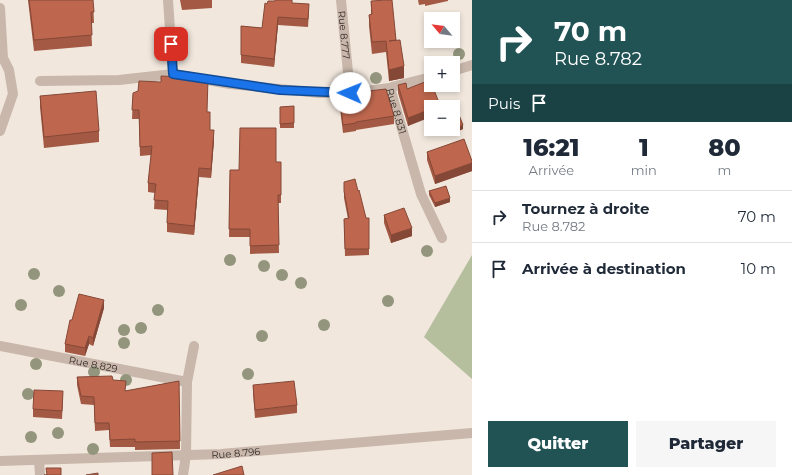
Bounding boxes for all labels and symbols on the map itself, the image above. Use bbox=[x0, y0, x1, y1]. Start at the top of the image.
street label: Rue 8.777 bbox=[336, 10, 353, 60]
north arrow bbox=[424, 12, 460, 48]
pin bbox=[154, 27, 188, 61]
position arrow bbox=[329, 72, 371, 114]
street label: Rue 8.831 bbox=[384, 87, 410, 135]
street label: Rue 8.829 bbox=[68, 353, 119, 375]
street label: Rue 8.796 bbox=[211, 444, 261, 461]

